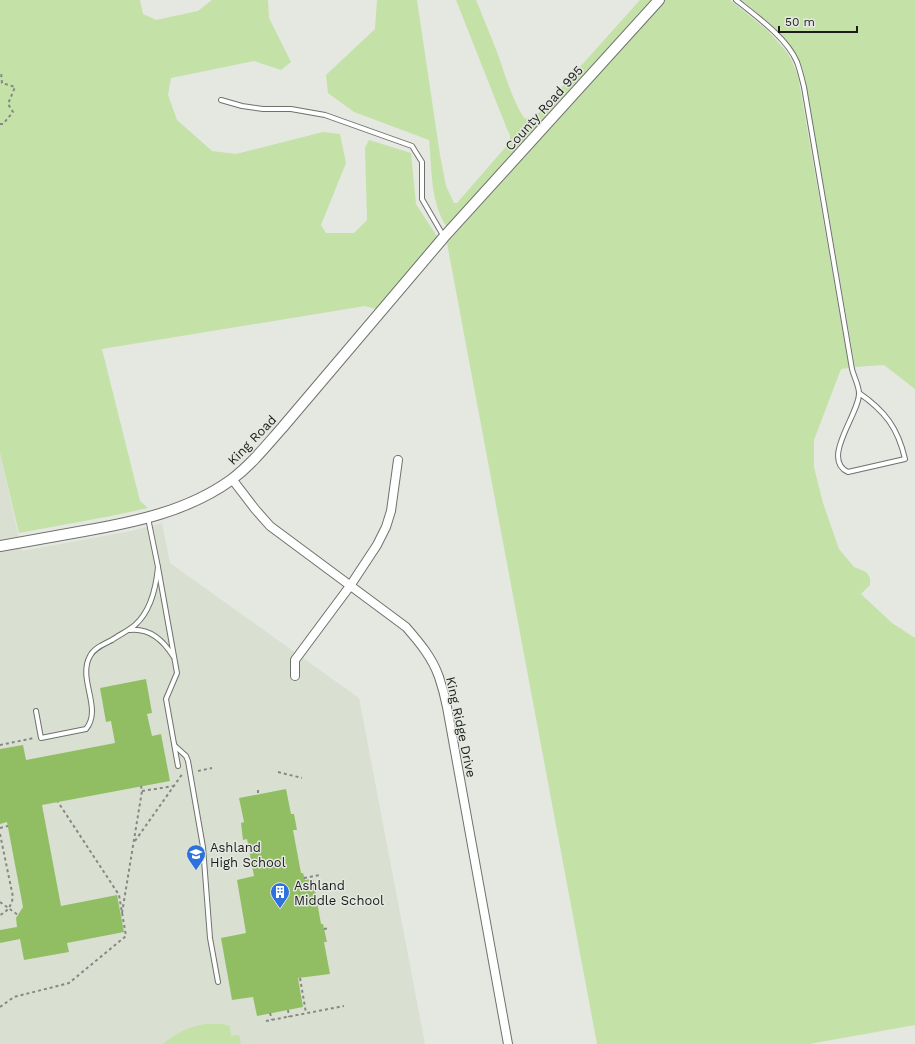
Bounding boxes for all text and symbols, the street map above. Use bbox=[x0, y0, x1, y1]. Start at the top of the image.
scale bar bbox=[779, 8, 857, 34]
text: 50 m bbox=[785, 15, 815, 29]
street label: County Road 995 bbox=[502, 63, 586, 153]
street label: King Road bbox=[225, 412, 279, 468]
street label: King Ridge Drive bbox=[443, 675, 479, 779]
place label: Ashland High School bbox=[210, 840, 286, 870]
school or university icon: Ashland High School bbox=[185, 843, 207, 871]
place label: Ashland Middle School bbox=[294, 878, 384, 908]
building icon: Ashland Middle School bbox=[269, 881, 291, 909]

